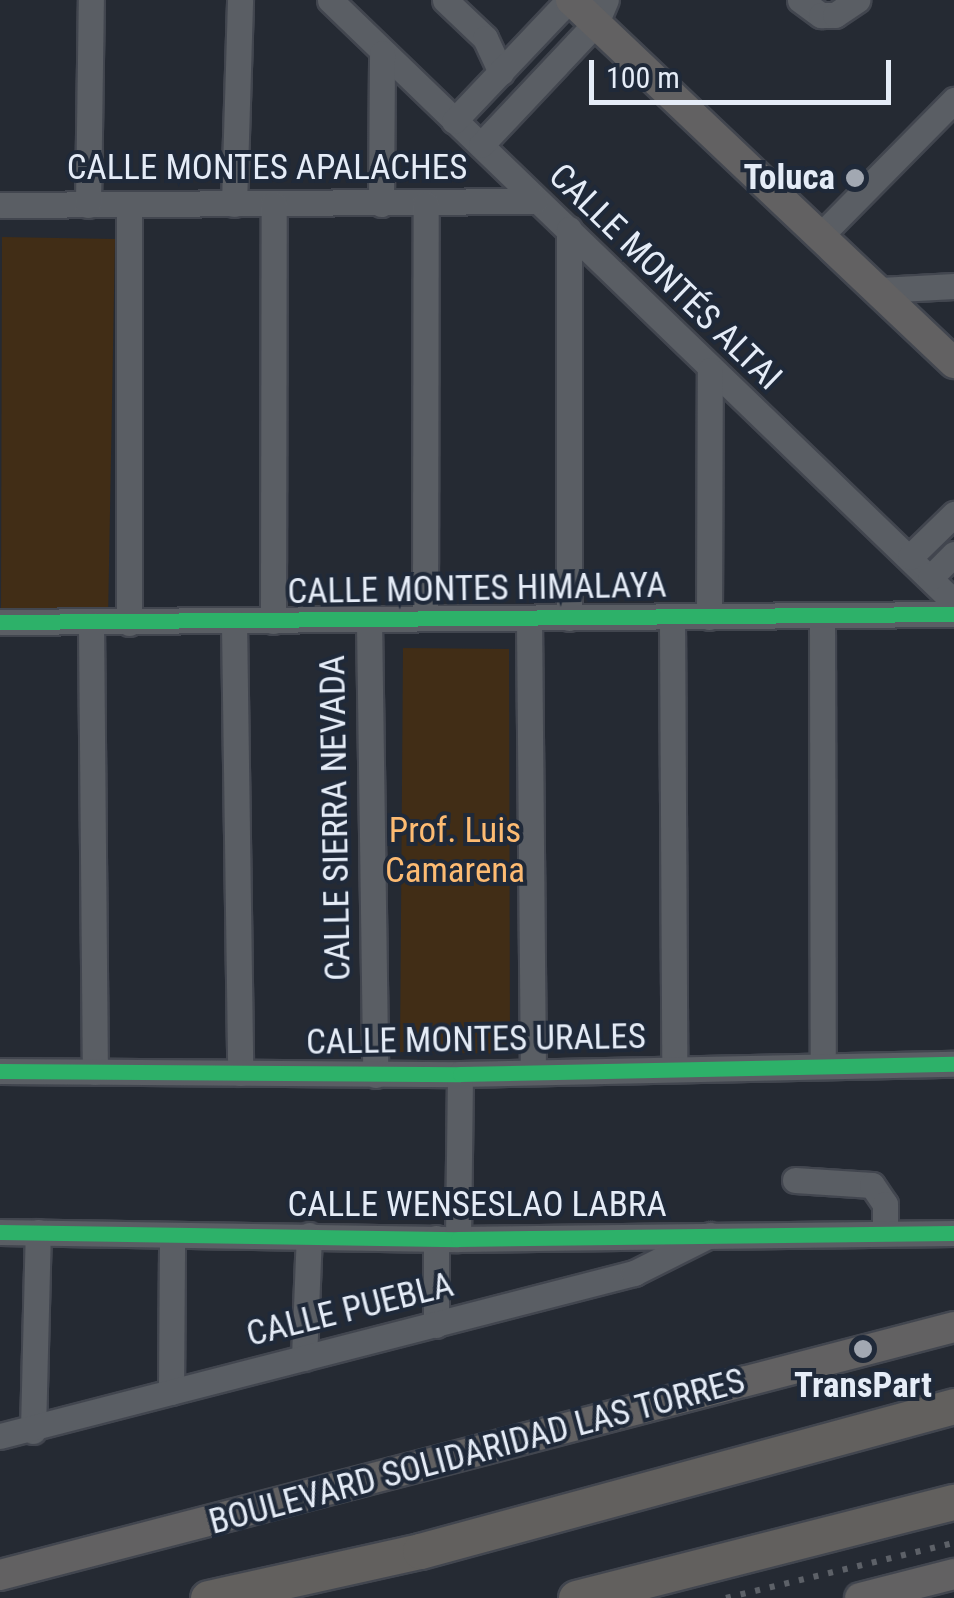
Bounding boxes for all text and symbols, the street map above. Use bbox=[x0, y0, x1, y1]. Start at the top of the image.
scale bar bbox=[594, 40, 896, 102]
text: 100 m bbox=[606, 60, 680, 95]
street label: CALLE MONTES APALACHES bbox=[67, 147, 467, 189]
street label: CALLE MONTÉS ALTAI bbox=[540, 155, 790, 399]
place label: Toluca bbox=[743, 157, 835, 199]
marker: Toluca bbox=[844, 167, 866, 189]
street label: CALLE MONTES HIMALAYA bbox=[287, 565, 667, 613]
street label: CALLE SIERRA NEVADA bbox=[312, 655, 360, 981]
park label: Prof. Luis Camarena bbox=[385, 810, 525, 892]
street label: CALLE MONTES URALES bbox=[306, 1016, 646, 1064]
street label: CALLE WENSESLAO LABRA bbox=[287, 1184, 667, 1226]
street label: CALLE PUEBLA bbox=[242, 1264, 458, 1356]
marker: TransPart bbox=[852, 1338, 874, 1360]
street label: BOULEVARD SOLIDARIDAD LAS TORRES bbox=[204, 1360, 750, 1544]
place label: TransPart bbox=[794, 1365, 932, 1407]

